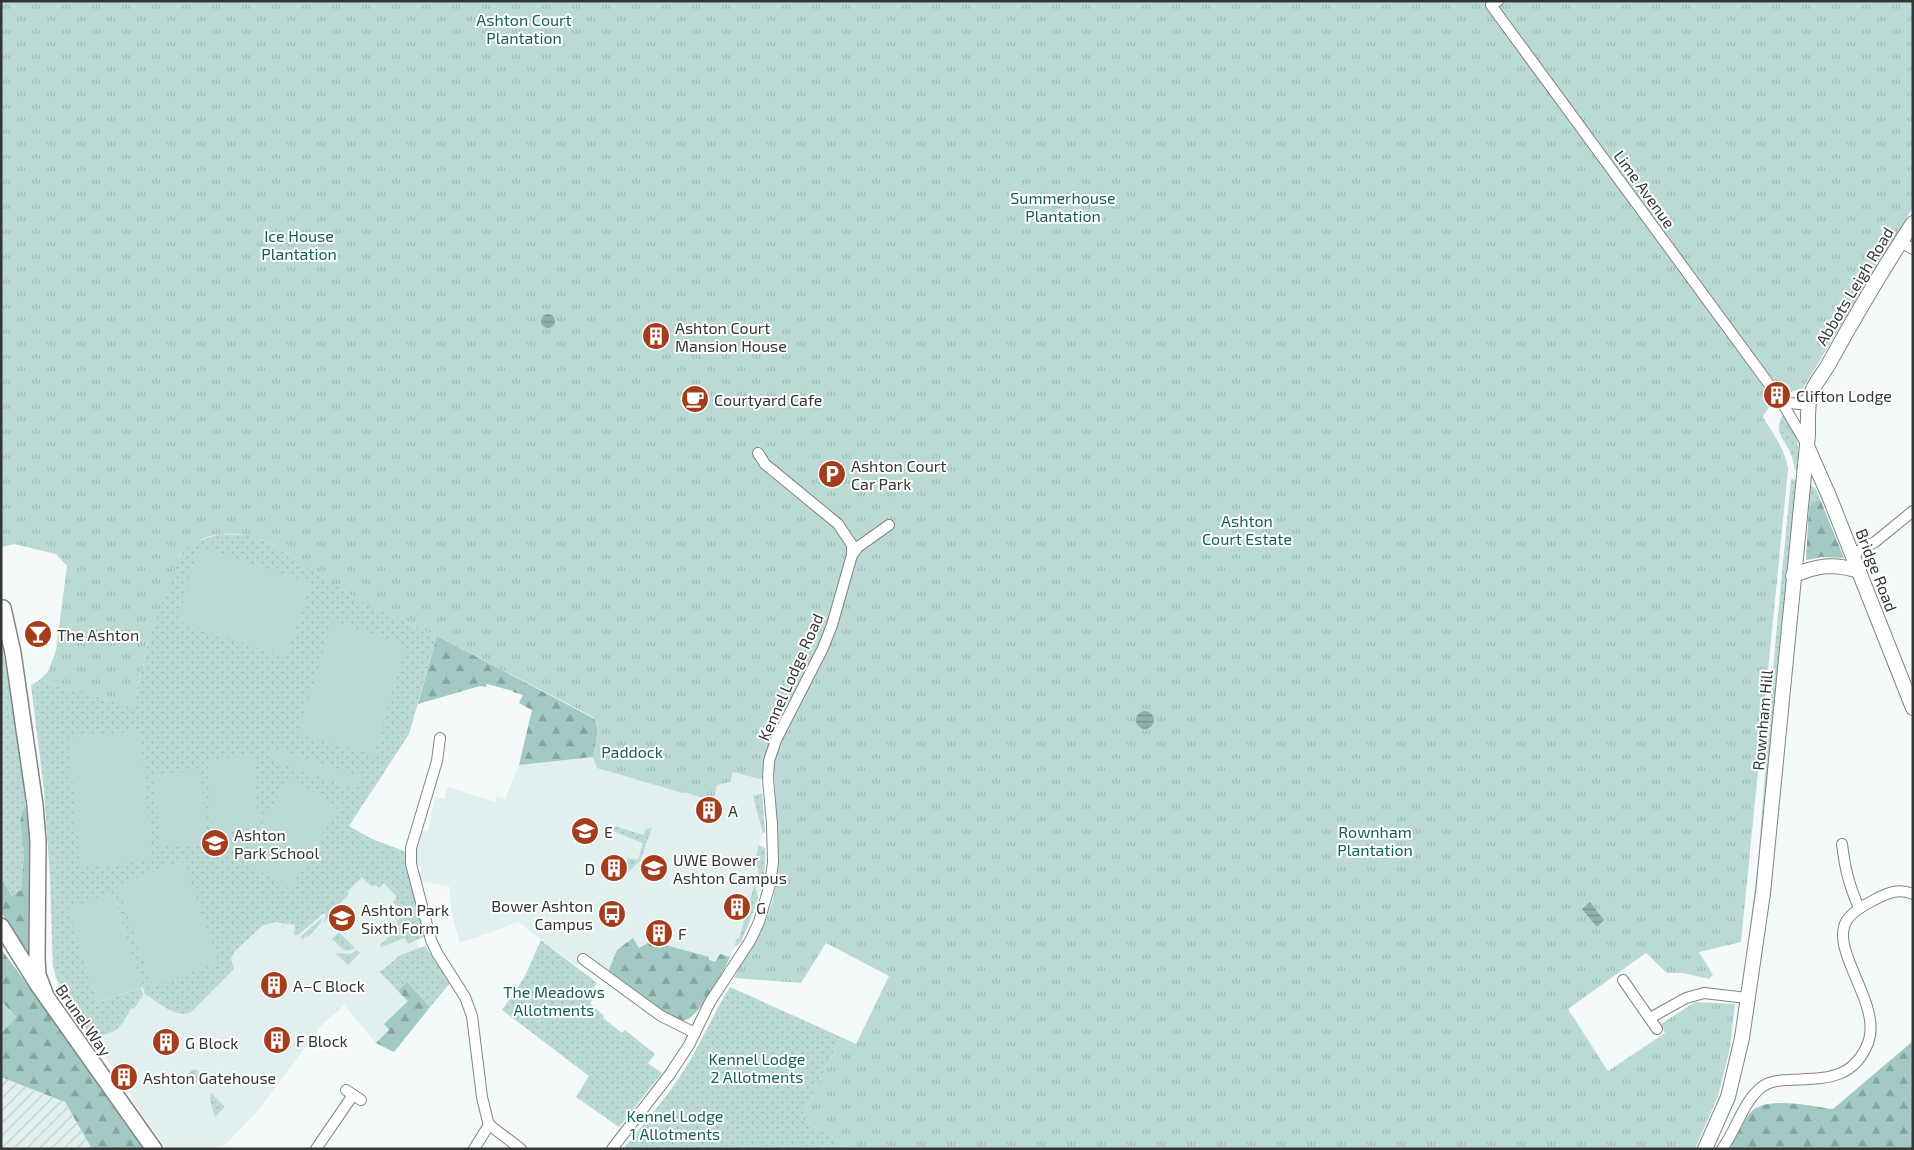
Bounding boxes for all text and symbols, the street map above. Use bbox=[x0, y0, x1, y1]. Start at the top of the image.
park label: Ashton Court Plantation bbox=[476, 10, 572, 47]
street label: Lime Avenue bbox=[1610, 146, 1680, 232]
park label: Summerhouse Plantation bbox=[1010, 188, 1116, 225]
street label: Abbots Leigh Road bbox=[1811, 223, 1897, 349]
park label: Ice House Plantation bbox=[261, 226, 337, 263]
place label: Ashton Court Mansion House bbox=[675, 318, 787, 355]
building icon: Ashton Court Mansion House bbox=[641, 321, 671, 351]
building icon: Clifton Lodge bbox=[1762, 380, 1792, 410]
cafe icon: Courtyard Cafe bbox=[680, 384, 710, 414]
place label: Clifton Lodge bbox=[1796, 386, 1892, 405]
place label: Courtyard Cafe bbox=[714, 390, 822, 409]
place label: Ashton Court Car Park bbox=[851, 456, 946, 493]
parking icon: Ashton Court Car Park bbox=[817, 459, 847, 489]
park label: Ashton Court Estate bbox=[1202, 511, 1292, 548]
street label: Bridge Road bbox=[1852, 526, 1902, 614]
street label: Kennel Lodge Road bbox=[753, 610, 827, 744]
bar icon: The Ashton bbox=[23, 619, 53, 649]
place label: The Ashton bbox=[57, 625, 139, 644]
street label: Rownham Hill bbox=[1748, 669, 1776, 771]
park label: Paddock bbox=[601, 742, 663, 761]
building icon: A bbox=[694, 795, 724, 825]
place label: A bbox=[728, 801, 738, 820]
school or university icon: E bbox=[570, 816, 600, 846]
place label: E bbox=[604, 822, 613, 841]
park label: Rownham Plantation bbox=[1337, 822, 1413, 859]
place label: Ashton Park School bbox=[234, 825, 319, 862]
school or university icon: Ashton Park School bbox=[200, 828, 230, 858]
place label: UWE Bower Ashton Campus bbox=[673, 850, 787, 887]
building icon: D bbox=[599, 853, 629, 883]
school or university icon: UWE Bower Ashton Campus bbox=[639, 853, 669, 883]
place label: D bbox=[584, 859, 595, 878]
building icon: G bbox=[722, 892, 752, 922]
place label: Bower Ashton Campus bbox=[491, 896, 593, 933]
place label: G bbox=[756, 898, 766, 917]
bus stop icon: Bower Ashton Campus bbox=[597, 899, 627, 929]
place label: Ashton Park Sixth Form bbox=[361, 900, 449, 937]
school or university icon: Ashton Park Sixth Form bbox=[327, 903, 357, 933]
building icon: F bbox=[644, 918, 674, 948]
place label: F bbox=[678, 924, 687, 943]
building icon: A–C Block bbox=[259, 970, 289, 1000]
place label: A–C Block bbox=[293, 976, 365, 995]
street label: Brunel Way bbox=[52, 980, 116, 1060]
park label: The Meadows Allotments bbox=[503, 982, 605, 1019]
building icon: F Block bbox=[262, 1025, 292, 1055]
building icon: G Block bbox=[151, 1027, 181, 1057]
place label: F Block bbox=[296, 1031, 348, 1050]
place label: G Block bbox=[185, 1033, 238, 1052]
park label: Kennel Lodge 2 Allotments bbox=[709, 1049, 805, 1086]
building icon: Ashton Gatehouse bbox=[109, 1062, 139, 1092]
place label: Ashton Gatehouse bbox=[143, 1068, 276, 1087]
park label: Kennel Lodge 1 Allotments bbox=[627, 1106, 723, 1143]

